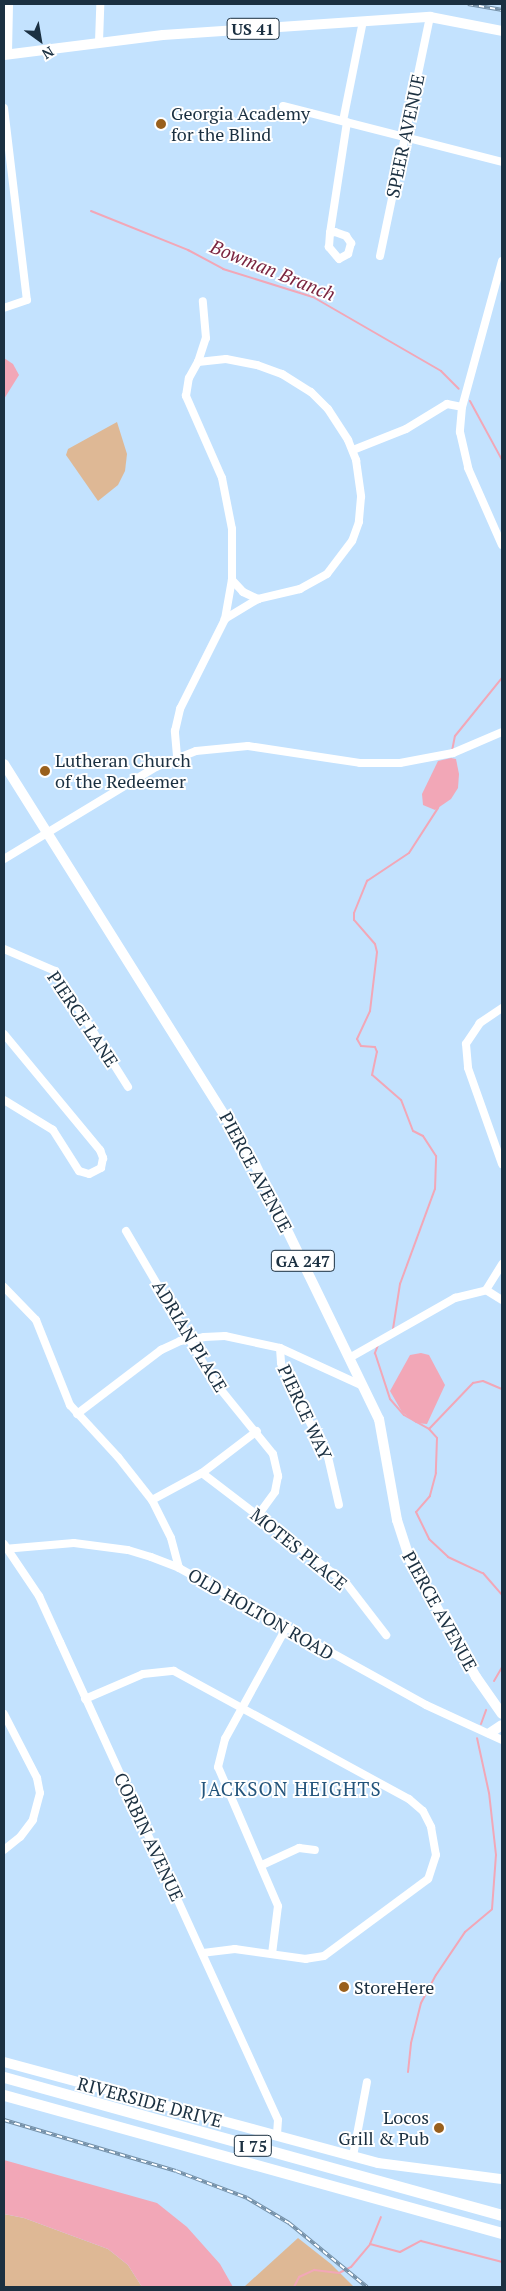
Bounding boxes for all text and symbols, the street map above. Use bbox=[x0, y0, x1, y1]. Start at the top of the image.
north arrow bbox=[15, 15, 65, 65]
road number: US 41 bbox=[226, 15, 280, 42]
text: N bbox=[39, 42, 58, 64]
street label: SPEER AVENUE bbox=[381, 72, 429, 200]
place label: Georgia Academy for the Blind bbox=[171, 103, 310, 146]
marker: Georgia Academy for the Blind bbox=[155, 118, 167, 130]
water label: Bowman Branch bbox=[207, 235, 339, 305]
place label: Lutheran Church of the Redeemer bbox=[55, 750, 191, 792]
marker: Lutheran Church of the Redeemer bbox=[39, 765, 51, 777]
street label: PIERCE LANE bbox=[43, 967, 123, 1071]
street label: PIERCE AVENUE bbox=[215, 1108, 297, 1236]
road number: GA 247 bbox=[270, 1248, 336, 1274]
street label: ADRIAN PLACE bbox=[148, 1276, 232, 1396]
street label: PIERCE WAY bbox=[274, 1361, 336, 1463]
street label: MOTES PLACE bbox=[246, 1503, 352, 1595]
street label: PIERCE AVENUE bbox=[398, 1547, 482, 1675]
street label: OLD HOLTON ROAD bbox=[184, 1563, 338, 1665]
street label: CORBIN AVENUE bbox=[110, 1769, 188, 1905]
district label: JACKSON HEIGHTS bbox=[199, 1778, 383, 1800]
place label: StoreHere bbox=[354, 1976, 434, 1998]
marker: StoreHere bbox=[338, 1981, 350, 1993]
street label: RIVERSIDE DRIVE bbox=[75, 2072, 225, 2132]
place label: Locos Grill & Pub bbox=[338, 2107, 429, 2150]
marker: Locos Grill & Pub bbox=[433, 2122, 445, 2134]
road number: I 75 bbox=[233, 2132, 273, 2160]

